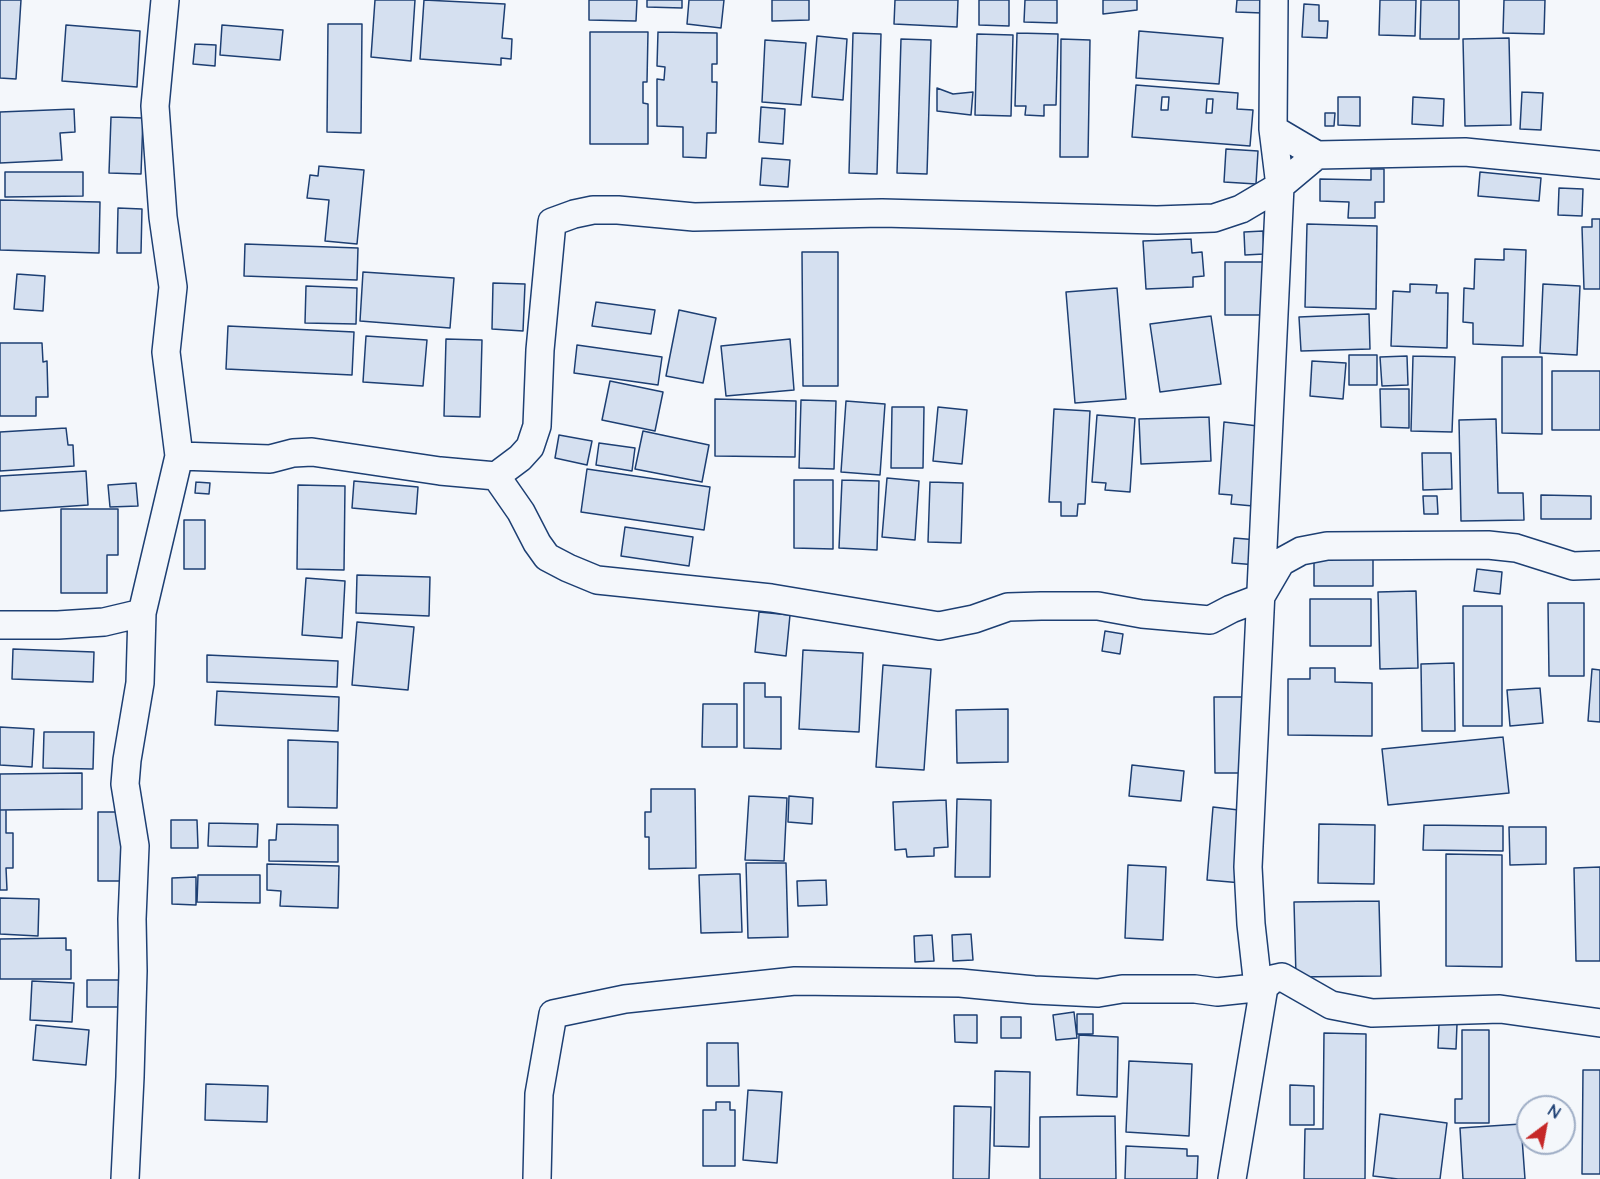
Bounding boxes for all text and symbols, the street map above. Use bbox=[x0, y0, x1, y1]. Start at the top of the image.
north arrow bbox=[1516, 1095, 1576, 1155]
text: N bbox=[1544, 1100, 1565, 1123]

